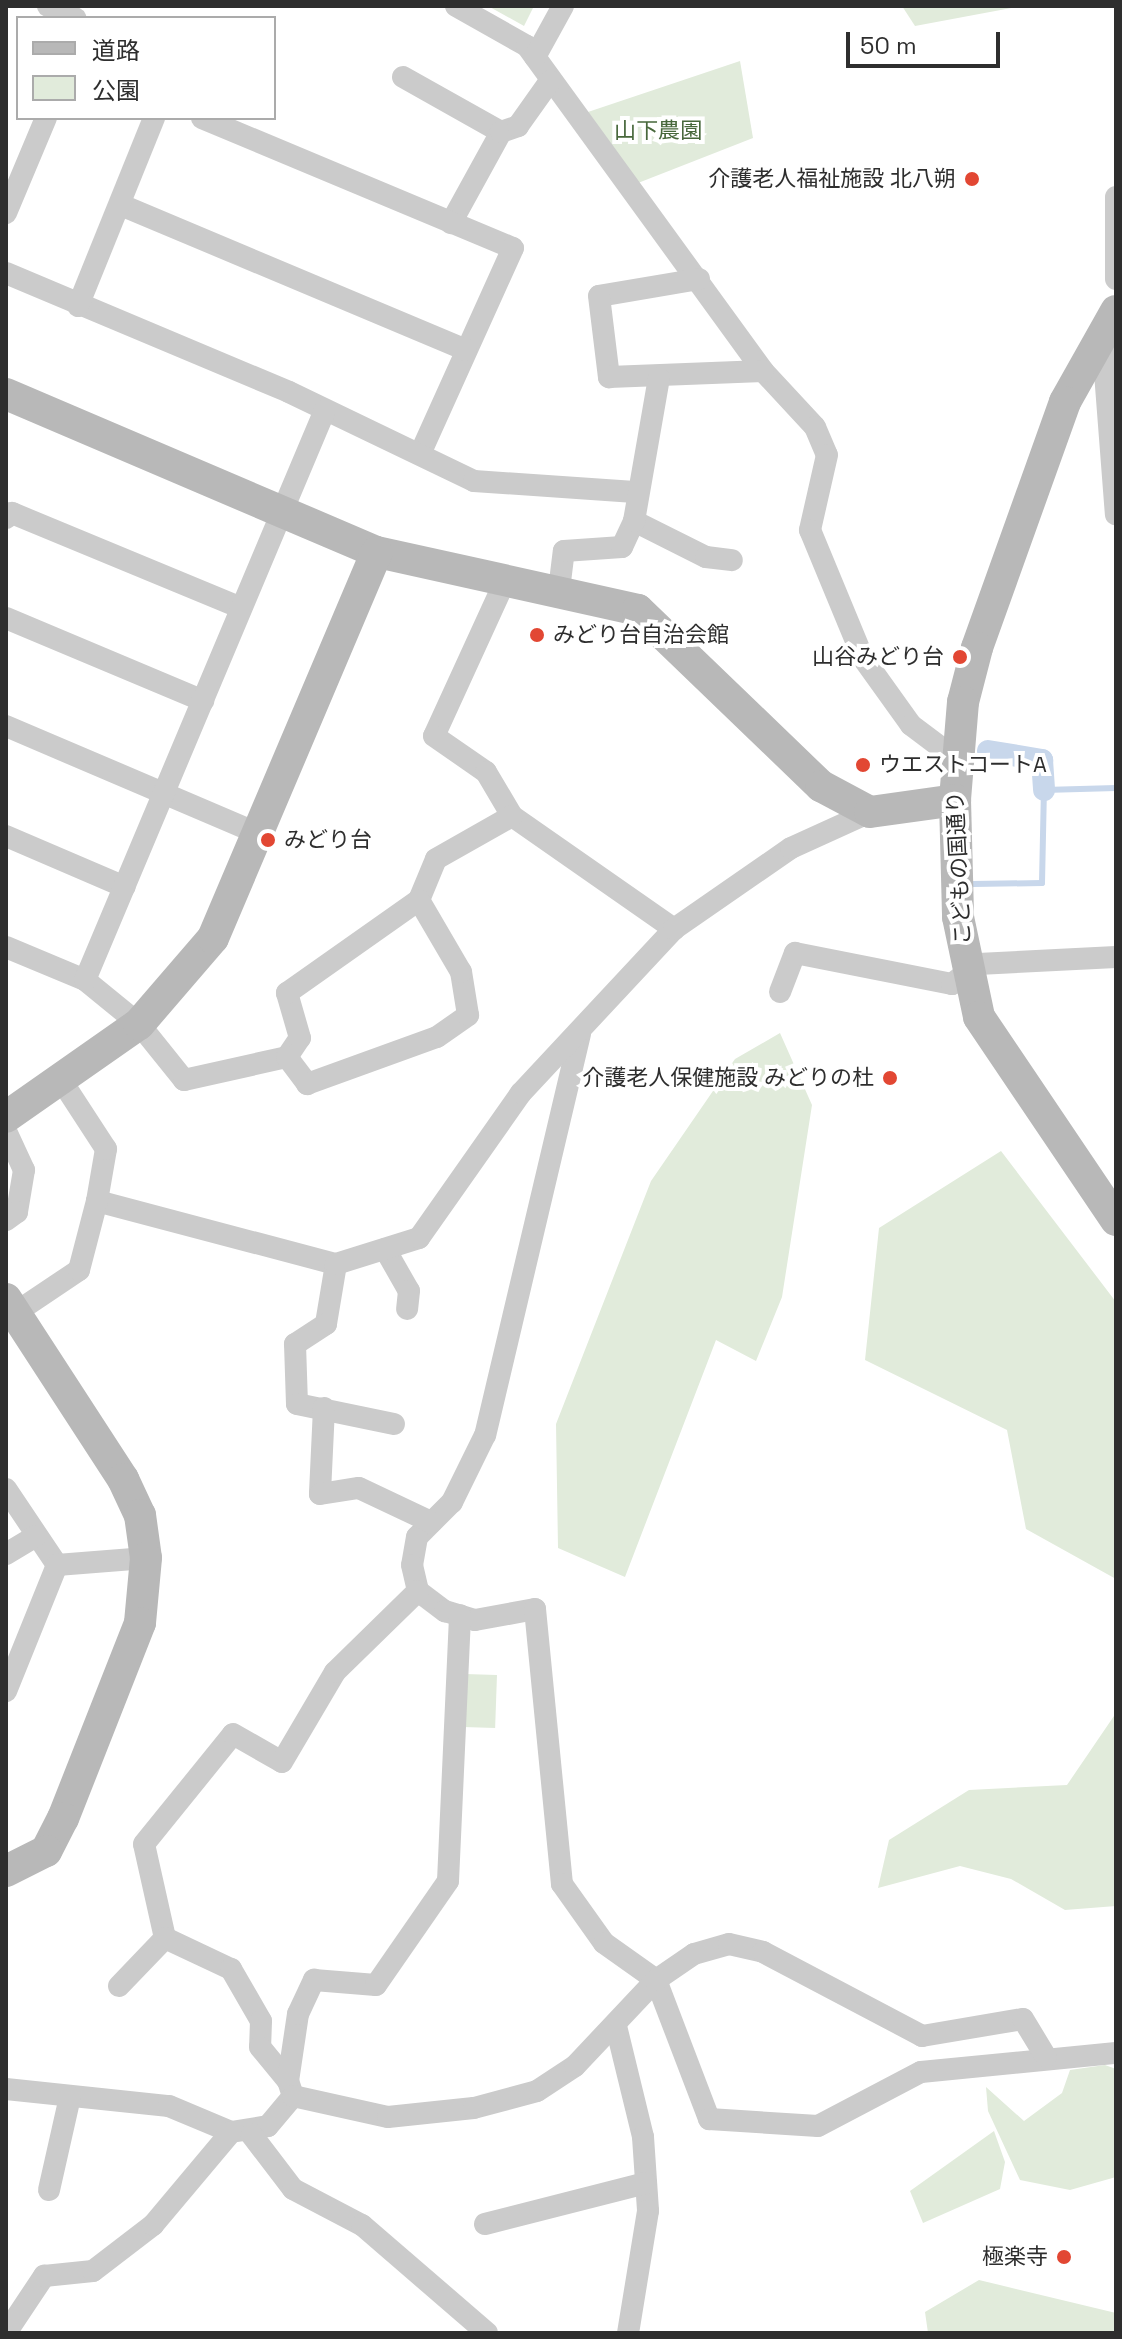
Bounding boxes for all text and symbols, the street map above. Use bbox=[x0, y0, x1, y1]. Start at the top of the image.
legend bbox=[16, 16, 276, 120]
scale bar bbox=[850, 16, 1004, 66]
text: 50 m bbox=[860, 30, 917, 61]
text: 道路 bbox=[92, 35, 140, 66]
text: 公園 bbox=[92, 75, 140, 106]
park label: 山下農園 bbox=[614, 118, 702, 144]
place label: 介護老人福祉施設 北八朔 bbox=[708, 166, 956, 192]
marker: 介護老人福祉施設 北八朔 bbox=[963, 170, 981, 188]
place label: みどり台自治会館 bbox=[553, 622, 729, 648]
marker: みどり台自治会館 bbox=[528, 626, 546, 644]
place label: 山谷みどり台 bbox=[812, 644, 944, 670]
marker: 山谷みどり台 bbox=[951, 648, 969, 666]
place label: ウエストコートA bbox=[879, 752, 1047, 778]
marker: ウエストコートA bbox=[854, 756, 872, 774]
street label: こどもの国通り bbox=[942, 790, 976, 946]
place label: みどり台 bbox=[284, 827, 372, 853]
marker: みどり台 bbox=[259, 831, 277, 849]
place label: 介護老人保健施設 みどりの杜 bbox=[582, 1065, 874, 1091]
marker: 介護老人保健施設 みどりの杜 bbox=[881, 1069, 899, 1087]
place label: 極楽寺 bbox=[982, 2244, 1048, 2270]
marker: 極楽寺 bbox=[1055, 2248, 1073, 2266]

